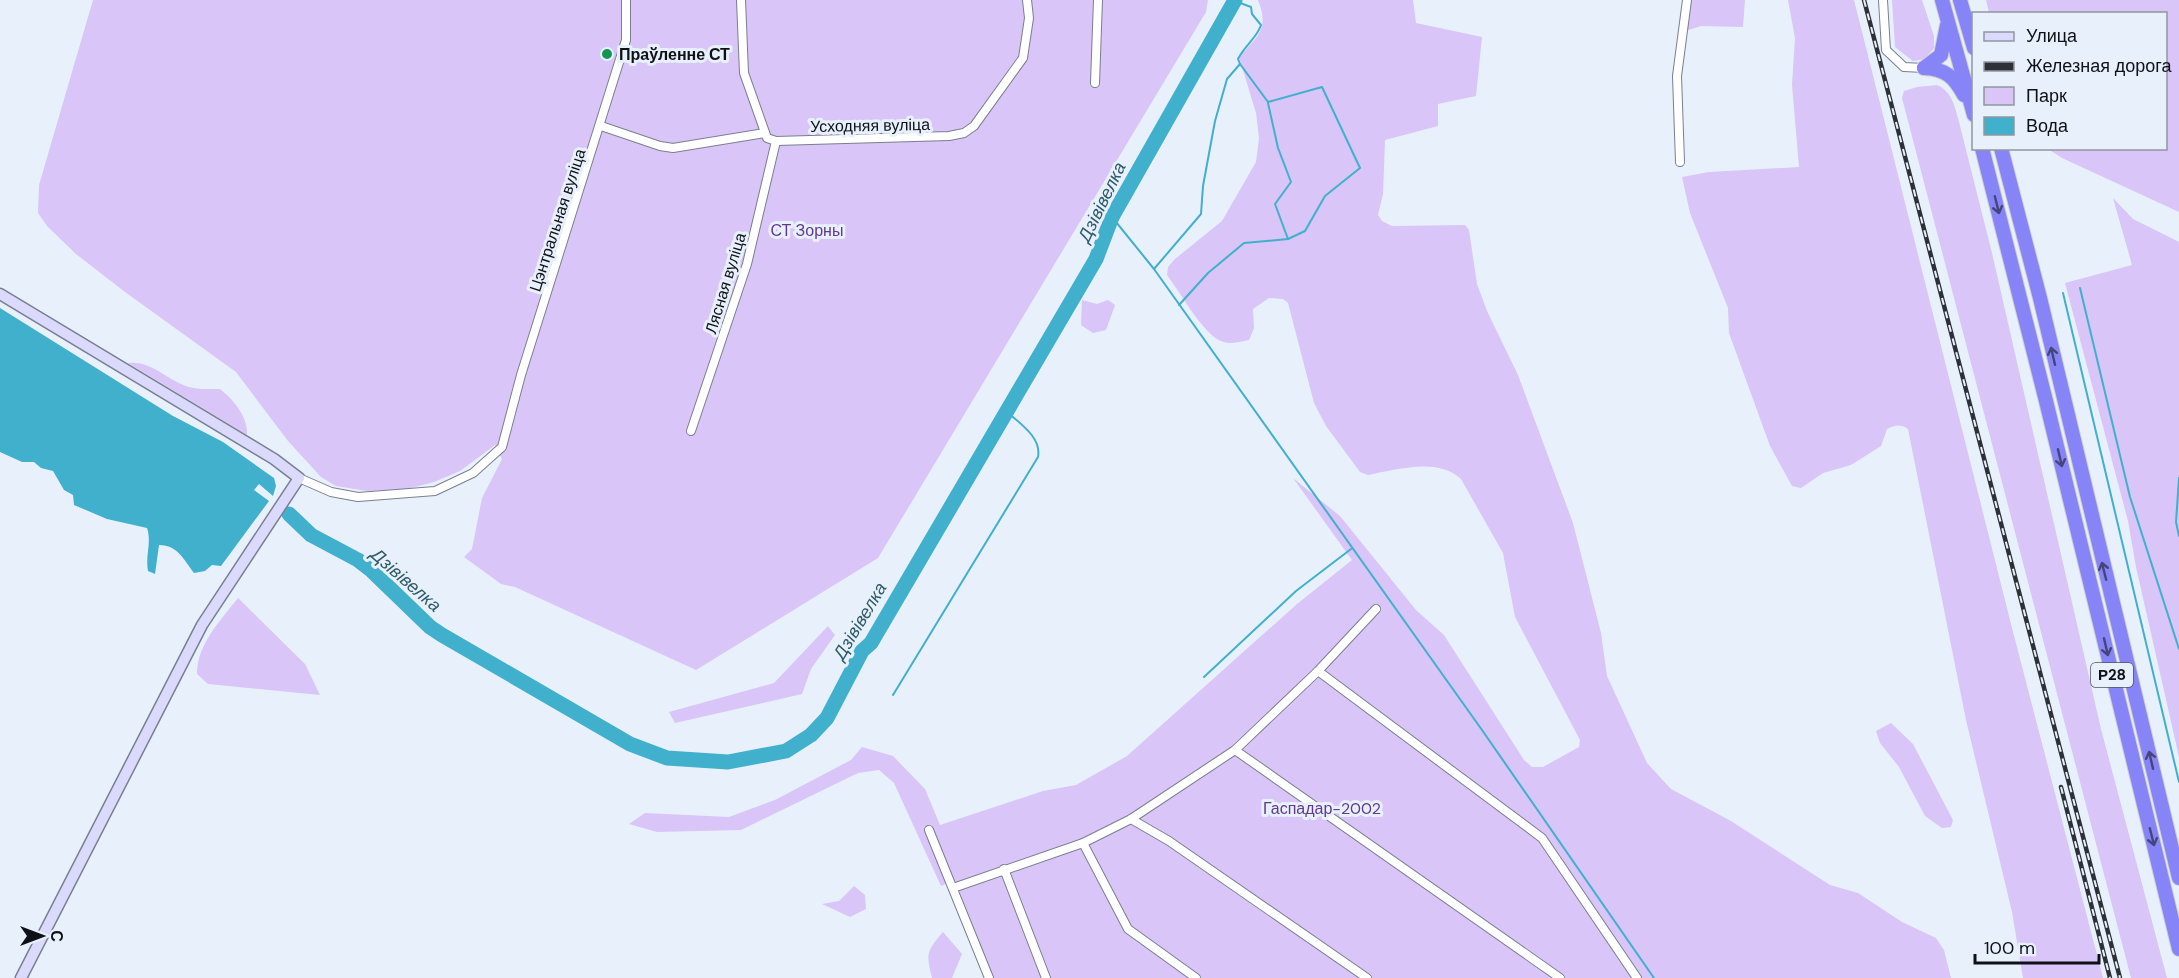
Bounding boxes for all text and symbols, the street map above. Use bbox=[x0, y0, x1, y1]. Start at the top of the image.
legend bbox=[1972, 12, 2167, 150]
text: Улица bbox=[2026, 24, 2078, 48]
place label: Праўленне СТ bbox=[619, 44, 730, 65]
marker: Праўленне СТ bbox=[600, 47, 614, 61]
text: Железная дорога bbox=[2026, 54, 2172, 78]
text: Парк bbox=[2026, 84, 2067, 108]
street label: Усходняя вуліца bbox=[810, 114, 930, 137]
text: Вода bbox=[2026, 114, 2069, 138]
street label: Цэнтральная вуліца bbox=[524, 146, 591, 294]
water label: Дзівівелка bbox=[1072, 158, 1132, 248]
one-way arrow bbox=[1991, 195, 2003, 214]
park label: СТ Зорны bbox=[771, 220, 843, 241]
street label: Лясная вуліца bbox=[700, 230, 751, 336]
one-way arrow bbox=[2047, 347, 2059, 366]
one-way arrow bbox=[2055, 448, 2066, 467]
water label: Дзівівелка bbox=[364, 541, 446, 617]
one-way arrow bbox=[2098, 562, 2110, 581]
water label: Дзівівелка bbox=[827, 578, 892, 666]
one-way arrow bbox=[2100, 638, 2112, 657]
road number: Р28 bbox=[2091, 663, 2133, 687]
one-way arrow bbox=[2144, 751, 2156, 770]
park label: Гаспадар-2002 bbox=[1263, 798, 1381, 819]
one-way arrow bbox=[2146, 827, 2158, 846]
north arrow bbox=[12, 906, 72, 966]
scale bar bbox=[1975, 927, 2100, 965]
text: С bbox=[46, 930, 67, 942]
text: 100 m bbox=[1984, 936, 2035, 960]

